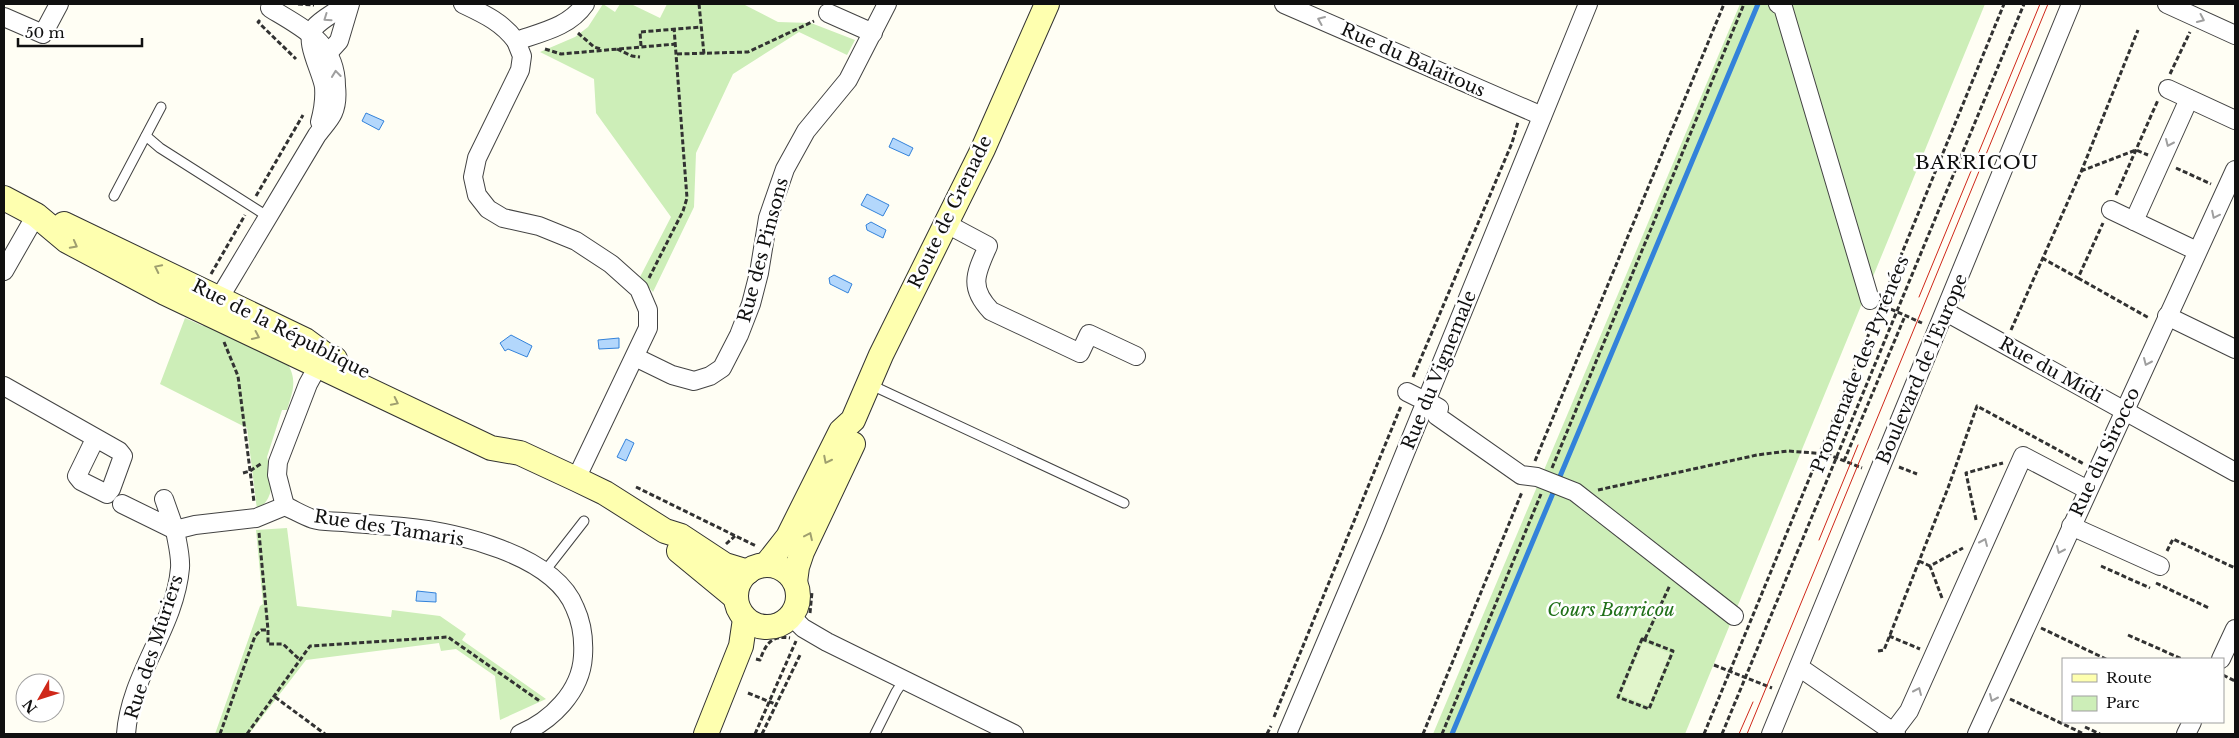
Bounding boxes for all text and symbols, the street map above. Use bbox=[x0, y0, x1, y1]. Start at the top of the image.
one-way arrow bbox=[323, 12, 333, 21]
one-way arrow bbox=[2196, 13, 2205, 24]
scale bar bbox=[18, 15, 141, 47]
one-way arrow bbox=[1317, 15, 1326, 26]
street label: Rue du Balaïtous bbox=[1337, 18, 1489, 102]
text: 50 m bbox=[25, 23, 65, 42]
one-way arrow bbox=[330, 70, 341, 78]
street label: Route de Grenade bbox=[904, 132, 996, 292]
one-way arrow bbox=[2165, 138, 2176, 147]
district label: BARRICOU bbox=[1915, 151, 2039, 174]
street label: Rue des Pinsons bbox=[733, 175, 793, 325]
one-way arrow bbox=[2211, 209, 2221, 218]
one-way arrow bbox=[69, 239, 78, 249]
street label: Promenade des Pyrénées bbox=[1806, 252, 1914, 476]
one-way arrow bbox=[154, 264, 163, 274]
street label: Boulevard de l'Europe bbox=[1872, 270, 1972, 468]
street label: Rue de la République bbox=[188, 275, 374, 383]
street label: Rue du Vignemale bbox=[1397, 287, 1481, 453]
one-way arrow bbox=[251, 329, 260, 340]
street label: Rue du Midi bbox=[1995, 332, 2107, 408]
one-way arrow bbox=[2142, 357, 2153, 366]
street label: Rue du Sirocco bbox=[2065, 384, 2145, 520]
one-way arrow bbox=[389, 395, 398, 405]
one-way arrow bbox=[823, 455, 833, 464]
street label: Rue des Tamaris bbox=[312, 505, 466, 551]
one-way arrow bbox=[803, 532, 813, 541]
one-way arrow bbox=[1978, 538, 1989, 547]
one-way arrow bbox=[2056, 545, 2067, 554]
street label: Rue des Mûriers bbox=[120, 572, 188, 722]
park label: Cours Barricou bbox=[1547, 599, 1675, 621]
legend bbox=[2062, 658, 2224, 723]
text: Route bbox=[2106, 668, 2152, 687]
north arrow bbox=[15, 673, 65, 723]
one-way arrow bbox=[1912, 687, 1923, 696]
one-way arrow bbox=[1989, 693, 1999, 702]
text: Parc bbox=[2106, 693, 2139, 712]
text: N bbox=[19, 695, 41, 717]

